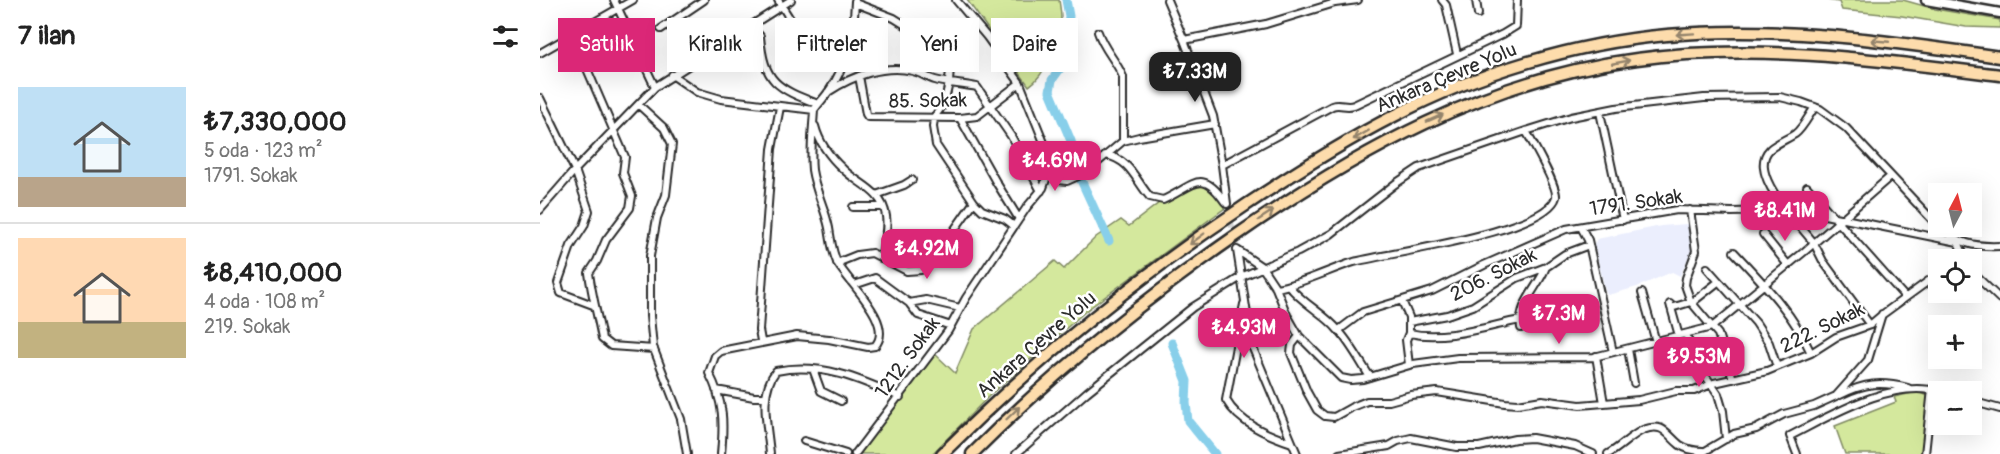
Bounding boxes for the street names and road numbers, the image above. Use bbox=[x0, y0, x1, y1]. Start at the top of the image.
street label: Ankara Çevre Yolu bbox=[1372, 37, 1520, 118]
street label: 85. Sokak bbox=[889, 87, 968, 114]
street label: 1791. Sokak bbox=[1588, 184, 1685, 221]
street label: 206. Sokak bbox=[1446, 242, 1541, 307]
street label: Ankara Çevre Yolu bbox=[971, 286, 1101, 403]
street label: 222. Sokak bbox=[1776, 296, 1869, 359]
street label: 1212. Sokak bbox=[869, 311, 946, 403]

